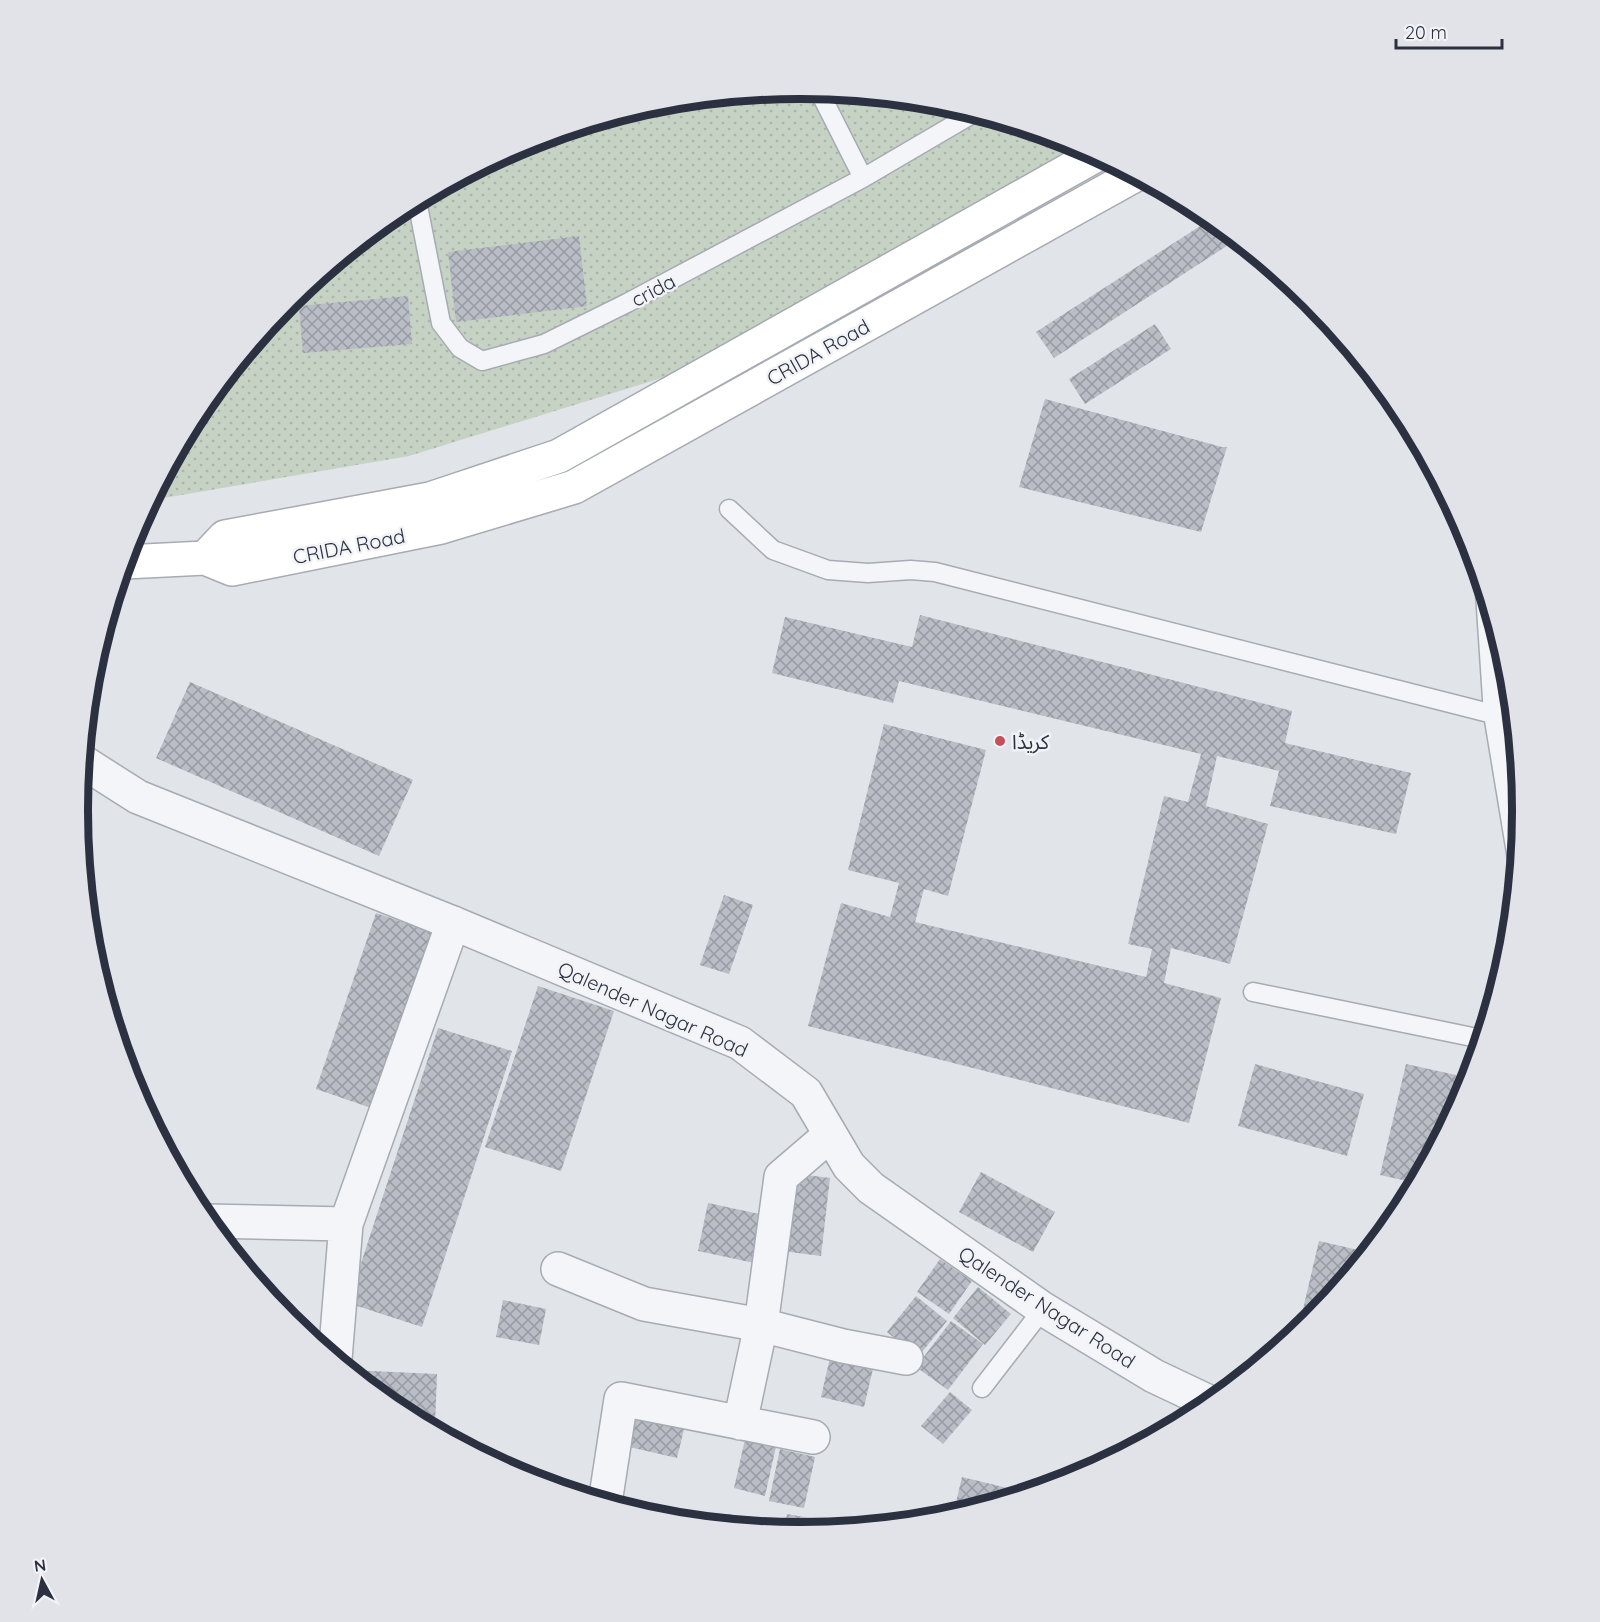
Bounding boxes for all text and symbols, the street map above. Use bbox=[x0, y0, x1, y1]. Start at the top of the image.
scale bar bbox=[1396, 12, 1502, 50]
text: 20 m bbox=[1405, 21, 1447, 44]
street label: crida bbox=[627, 268, 679, 312]
street label: CRIDA Road bbox=[762, 313, 874, 391]
street label: CRIDA Road bbox=[291, 523, 407, 569]
place label: کریڈا bbox=[1012, 729, 1050, 754]
marker: کریڈا bbox=[993, 734, 1007, 748]
street label: Qalender Nagar Road bbox=[554, 956, 752, 1062]
street label: Qalender Nagar Road bbox=[954, 1241, 1140, 1373]
north arrow bbox=[12, 1550, 72, 1610]
text: N bbox=[33, 1554, 47, 1576]

